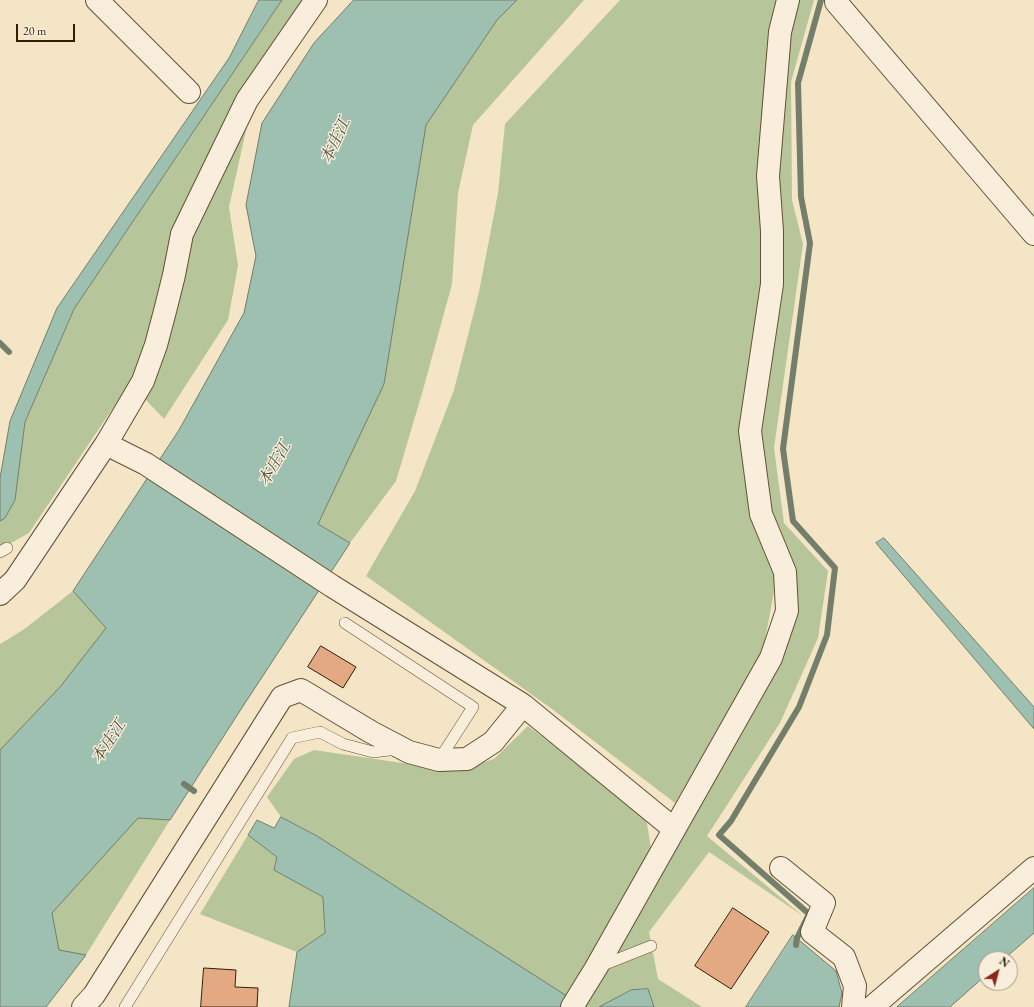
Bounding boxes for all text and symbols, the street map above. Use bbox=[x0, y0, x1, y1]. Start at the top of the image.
scale bar bbox=[18, 16, 77, 42]
text: 20 m bbox=[23, 23, 46, 39]
water label: 本庄江 bbox=[317, 115, 355, 167]
water label: 本庄江 bbox=[255, 438, 295, 490]
water label: 本庄江 bbox=[88, 717, 130, 767]
north arrow bbox=[978, 951, 1018, 991]
text: N bbox=[997, 954, 1012, 970]

